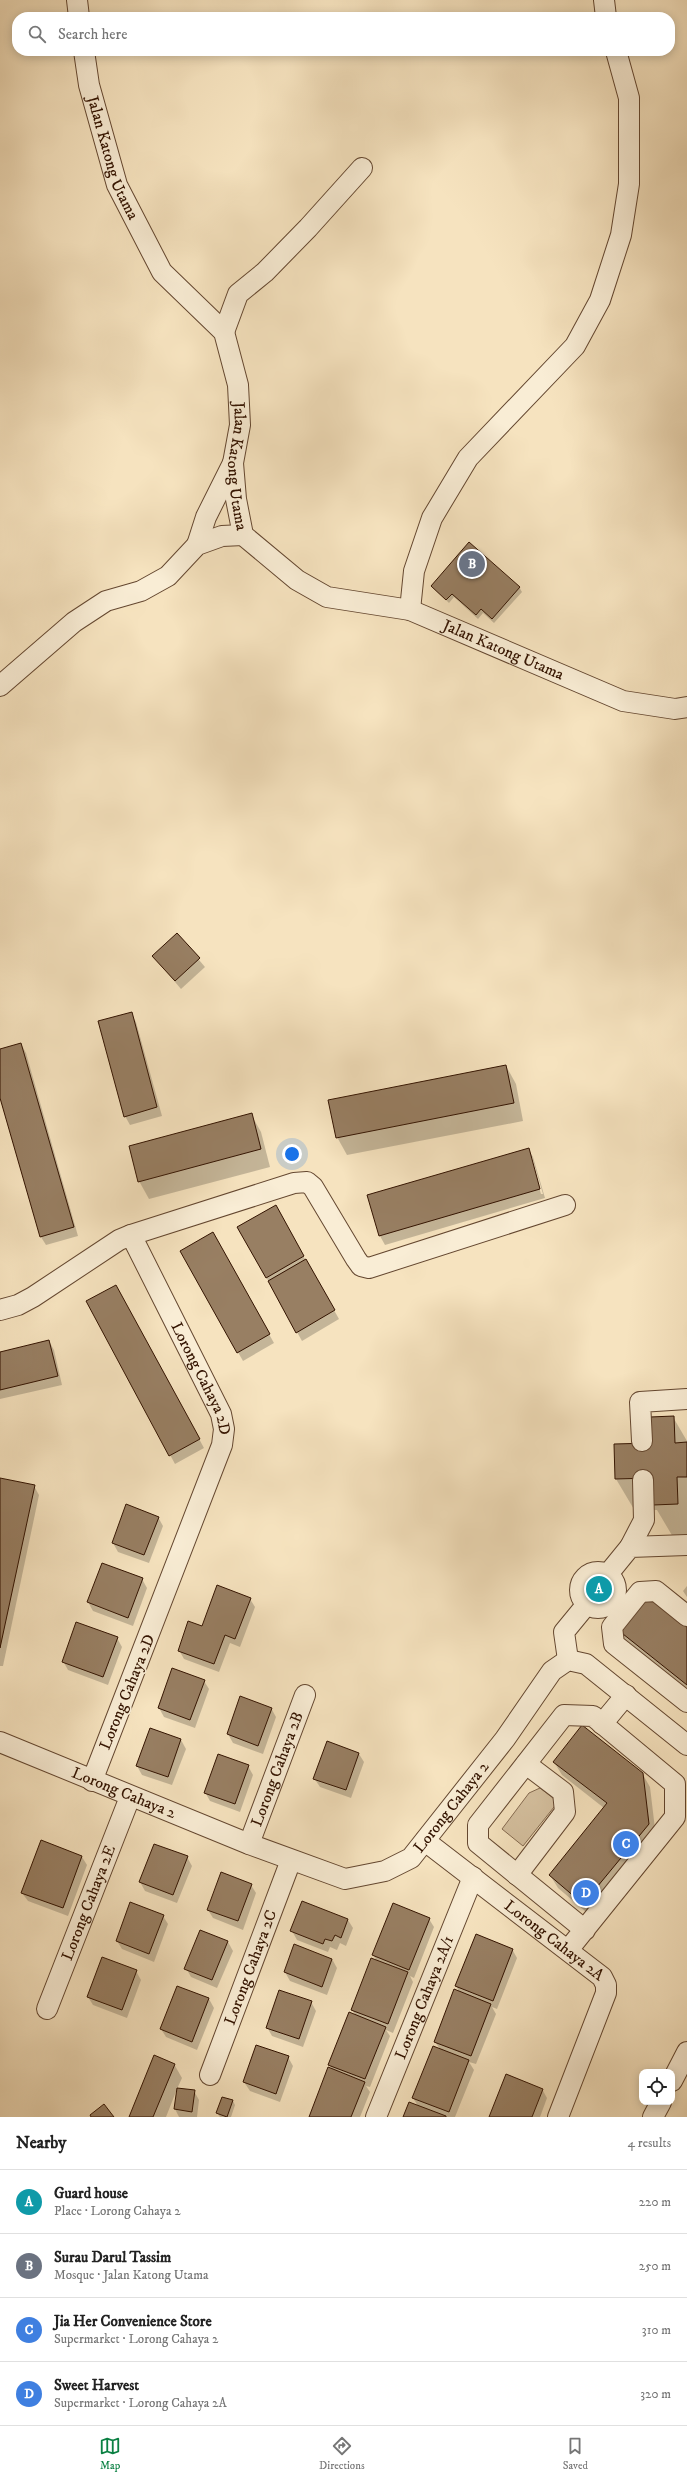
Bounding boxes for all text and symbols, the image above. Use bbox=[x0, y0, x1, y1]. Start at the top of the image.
search box bbox=[12, 12, 675, 56]
icon: search bbox=[26, 23, 48, 45]
text: Search here bbox=[58, 25, 127, 44]
street label: Jalan Katong Utama bbox=[82, 92, 143, 223]
street label: Jalan Katong Utama bbox=[223, 399, 252, 532]
pin: B bbox=[459, 549, 485, 579]
street label: Jalan Katong Utama bbox=[438, 614, 567, 685]
your location bbox=[282, 1144, 302, 1164]
street label: Lorong Cahaya 2D bbox=[166, 1319, 235, 1437]
pin: A bbox=[586, 1574, 612, 1604]
street label: Lorong Cahaya 2D bbox=[95, 1631, 159, 1753]
street label: Lorong Cahaya 2B bbox=[247, 1709, 308, 1829]
street label: Lorong Cahaya 2 bbox=[409, 1757, 494, 1857]
street label: Lorong Cahaya 2 bbox=[69, 1763, 179, 1823]
pin: C bbox=[613, 1829, 639, 1859]
street label: Lorong Cahaya 2E bbox=[57, 1842, 120, 1963]
pin: D bbox=[573, 1878, 599, 1908]
street label: Lorong Cahaya 2A bbox=[500, 1896, 609, 1986]
street label: Lorong Cahaya 2C bbox=[220, 1907, 281, 2028]
street label: Lorong Cahaya 2A/1 bbox=[390, 1933, 458, 2062]
map controls bbox=[639, 2069, 675, 2105]
button: locate bbox=[639, 2069, 675, 2105]
text: Nearby bbox=[16, 2132, 66, 2154]
text: 4 results bbox=[628, 2135, 671, 2151]
text: Guard house bbox=[54, 2184, 128, 2203]
text: A bbox=[25, 2194, 33, 2210]
text: 220 m bbox=[639, 2194, 671, 2210]
text: Place · Lorong Cahaya 2 bbox=[54, 2203, 181, 2219]
text: Surau Darul Tassim bbox=[54, 2248, 171, 2267]
text: B bbox=[25, 2258, 33, 2274]
text: 250 m bbox=[639, 2258, 671, 2274]
text: Mosque · Jalan Katong Utama bbox=[54, 2267, 208, 2283]
text: Jia Her Convenience Store bbox=[54, 2312, 212, 2331]
text: C bbox=[25, 2322, 33, 2338]
text: 310 m bbox=[642, 2322, 671, 2338]
text: Supermarket · Lorong Cahaya 2 bbox=[54, 2331, 219, 2347]
text: Sweet Harvest bbox=[54, 2376, 139, 2395]
text: D bbox=[24, 2386, 34, 2402]
text: 320 m bbox=[640, 2386, 671, 2402]
text: Supermarket · Lorong Cahaya 2A bbox=[54, 2395, 227, 2411]
tab: Map bbox=[99, 2435, 121, 2473]
tab: Directions bbox=[319, 2435, 365, 2473]
tab: Saved bbox=[563, 2435, 588, 2473]

